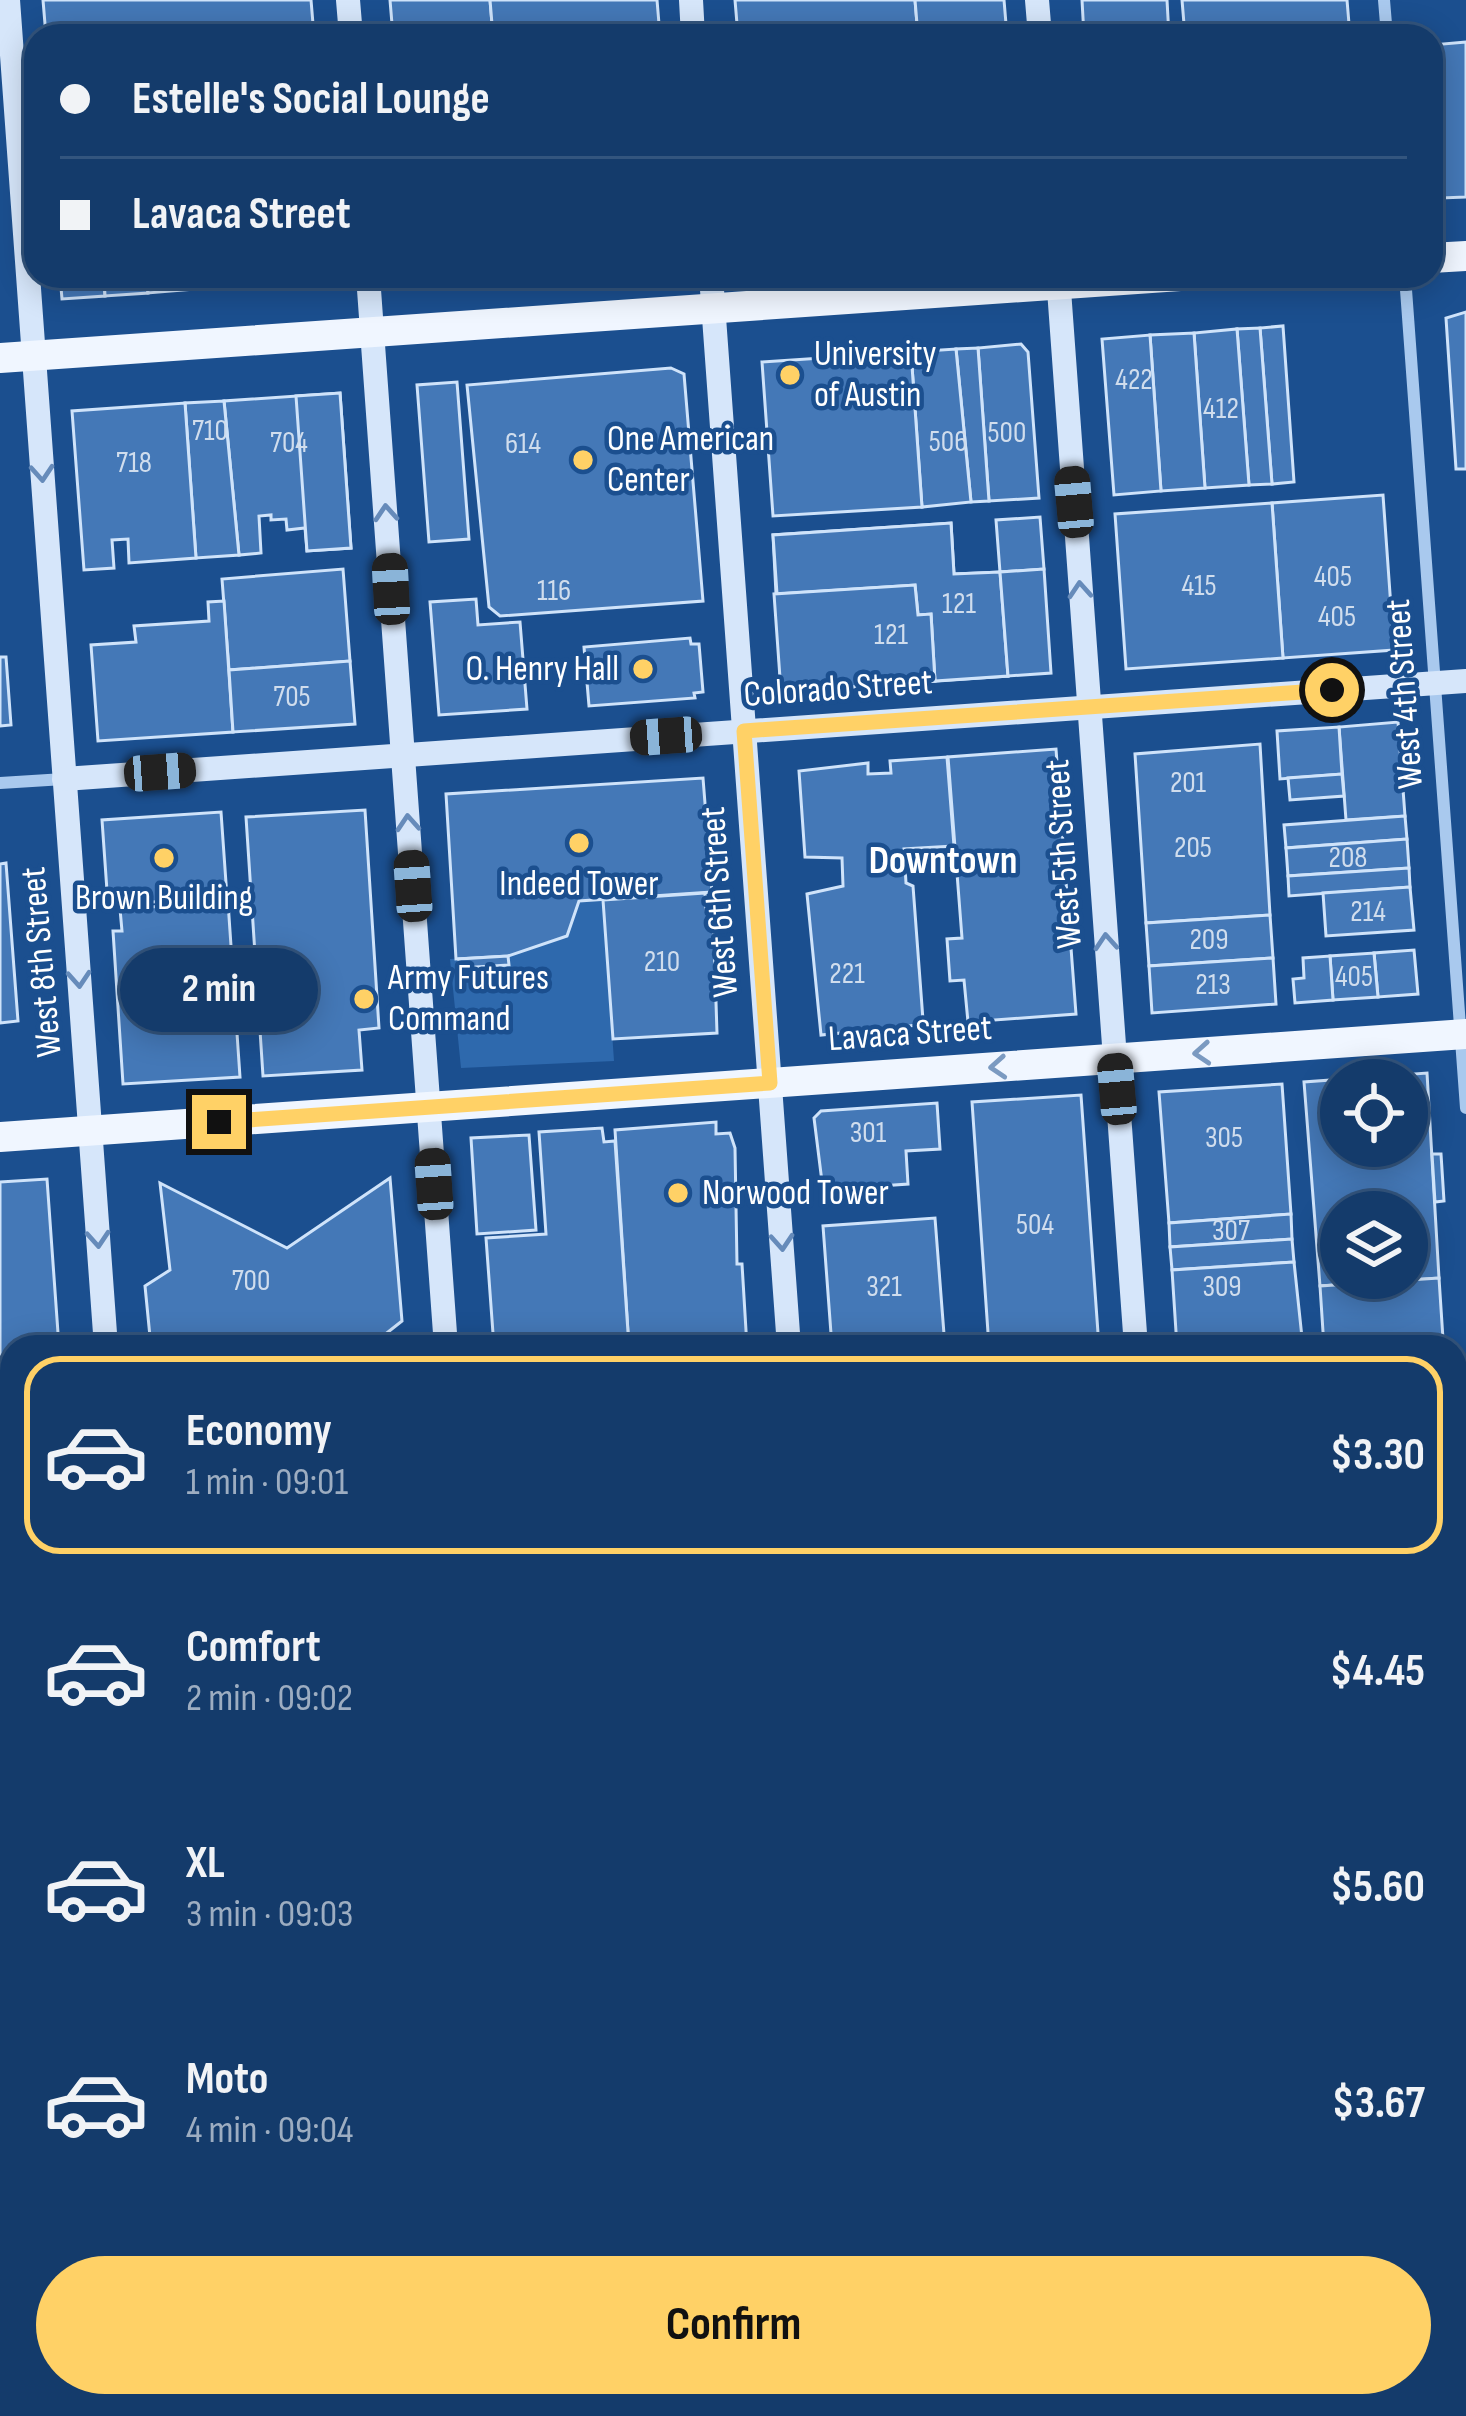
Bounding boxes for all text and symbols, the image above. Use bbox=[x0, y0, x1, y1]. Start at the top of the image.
text: Estelle's Social Lounge bbox=[132, 72, 490, 127]
text: Lavaca Street bbox=[132, 187, 351, 242]
place label: University of Austin bbox=[814, 333, 937, 417]
marker: University of Austin bbox=[777, 362, 803, 388]
house number: 422 bbox=[1115, 362, 1153, 398]
house number: 412 bbox=[1203, 391, 1239, 427]
house number: 710 bbox=[192, 413, 228, 449]
house number: 500 bbox=[988, 415, 1026, 451]
place label: One American Center bbox=[607, 418, 774, 502]
house number: 506 bbox=[929, 424, 967, 460]
house number: 704 bbox=[270, 425, 308, 461]
house number: 614 bbox=[505, 426, 541, 462]
house number: 718 bbox=[116, 445, 152, 481]
marker: One American Center bbox=[570, 447, 596, 473]
one-way arrow bbox=[28, 464, 54, 483]
car bbox=[1053, 465, 1095, 539]
one-way arrow bbox=[373, 503, 399, 522]
car bbox=[371, 552, 411, 626]
house number: 405 bbox=[1314, 559, 1352, 595]
house number: 415 bbox=[1181, 568, 1217, 604]
house number: 116 bbox=[537, 573, 571, 609]
one-way arrow bbox=[1068, 580, 1094, 599]
house number: 121 bbox=[942, 586, 976, 622]
street label: West 4th Street bbox=[1377, 598, 1433, 790]
house number: 405 bbox=[1318, 599, 1356, 635]
house number: 121 bbox=[874, 617, 908, 653]
place label: O. Henry Hall bbox=[466, 648, 619, 691]
marker: O. Henry Hall bbox=[630, 656, 656, 682]
street label: Colorado Street bbox=[742, 661, 934, 717]
route start bbox=[1305, 663, 1359, 717]
house number: 705 bbox=[273, 679, 311, 715]
car bbox=[629, 716, 703, 756]
car bbox=[123, 752, 197, 792]
street label: West 5th Street bbox=[1036, 758, 1092, 950]
house number: 201 bbox=[1170, 765, 1207, 801]
street label: West 6th Street bbox=[692, 805, 748, 999]
one-way arrow bbox=[396, 813, 422, 832]
marker: Indeed Tower bbox=[566, 830, 592, 856]
house number: 205 bbox=[1174, 830, 1212, 866]
district label: Downtown bbox=[869, 838, 1017, 885]
house number: 208 bbox=[1329, 840, 1367, 876]
marker: Brown Building bbox=[151, 845, 177, 871]
car bbox=[393, 849, 433, 923]
place label: Indeed Tower bbox=[499, 863, 659, 906]
street label: West 8th Street bbox=[12, 865, 72, 1059]
place label: Brown Building bbox=[75, 877, 253, 920]
house number: 214 bbox=[1350, 894, 1386, 930]
house number: 209 bbox=[1189, 922, 1229, 958]
one-way arrow bbox=[1094, 932, 1120, 951]
house number: 210 bbox=[644, 944, 680, 980]
callout: 2 min bbox=[120, 948, 318, 1032]
house number: 221 bbox=[829, 956, 865, 992]
place label: Army Futures Command bbox=[387, 957, 549, 1041]
house number: 405 bbox=[1335, 959, 1373, 995]
text: 2 min bbox=[182, 966, 256, 1013]
house number: 213 bbox=[1195, 967, 1231, 1003]
one-way arrow bbox=[65, 970, 91, 989]
marker: Army Futures Command bbox=[351, 986, 377, 1012]
street label: Lavaca Street bbox=[827, 1007, 993, 1061]
one-way arrow bbox=[1192, 1040, 1211, 1066]
car bbox=[1096, 1052, 1138, 1126]
one-way arrow bbox=[988, 1054, 1007, 1080]
map controls bbox=[1320, 1059, 1428, 1299]
button: locate bbox=[1320, 1059, 1428, 1167]
route end bbox=[192, 1095, 246, 1149]
house number: 301 bbox=[850, 1115, 887, 1151]
house number: 305 bbox=[1205, 1120, 1243, 1156]
car bbox=[414, 1147, 454, 1221]
place label: Norwood Tower bbox=[702, 1172, 889, 1215]
marker: Norwood Tower bbox=[665, 1180, 691, 1206]
button: layers bbox=[1320, 1191, 1428, 1299]
house number: 504 bbox=[1016, 1207, 1054, 1243]
house number: 307 bbox=[1212, 1213, 1250, 1249]
one-way arrow bbox=[84, 1230, 110, 1249]
one-way arrow bbox=[768, 1233, 794, 1252]
house number: 700 bbox=[232, 1263, 270, 1299]
house number: 321 bbox=[866, 1269, 902, 1305]
house number: 309 bbox=[1202, 1269, 1242, 1305]
icon: car bbox=[42, 1401, 150, 1509]
text: Economy bbox=[186, 1404, 332, 1459]
text: $3.30 bbox=[1330, 1428, 1425, 1483]
text: 1 min · 09:01 bbox=[186, 1459, 348, 1506]
icon: car bbox=[42, 1617, 150, 1725]
text: Comfort bbox=[186, 1620, 321, 1675]
text: $4.45 bbox=[1330, 1644, 1425, 1699]
text: 2 min · 09:02 bbox=[186, 1675, 353, 1722]
icon: car bbox=[42, 1833, 150, 1941]
text: XL bbox=[186, 1836, 225, 1891]
text: $5.60 bbox=[1330, 1860, 1425, 1915]
text: 3 min · 09:03 bbox=[186, 1891, 353, 1938]
icon: car bbox=[42, 2049, 150, 2157]
text: Moto bbox=[186, 2052, 268, 2107]
text: $3.67 bbox=[1332, 2076, 1425, 2131]
text: 4 min · 09:04 bbox=[186, 2107, 353, 2154]
button: Confirm bbox=[36, 2256, 1431, 2394]

